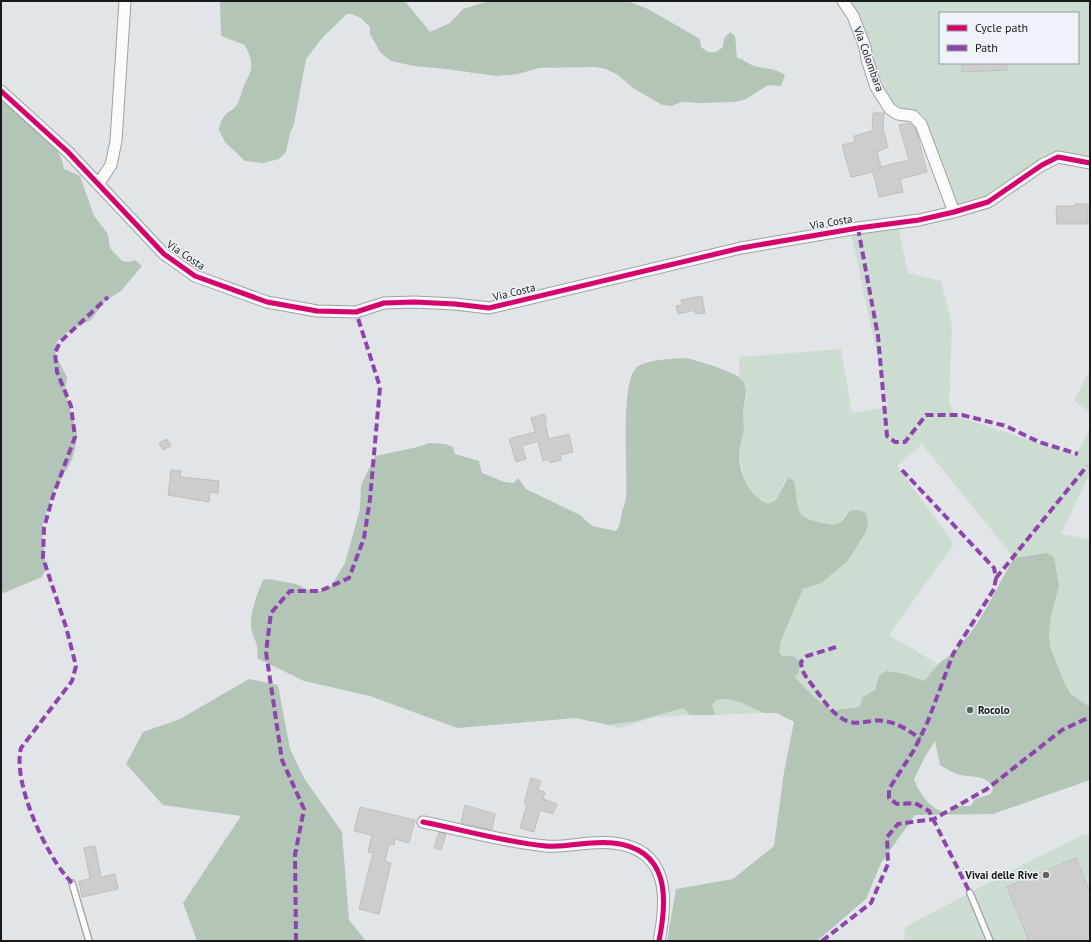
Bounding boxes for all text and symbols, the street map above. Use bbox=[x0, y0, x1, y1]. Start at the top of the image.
legend bbox=[939, 12, 1079, 64]
text: Cycle path bbox=[975, 20, 1028, 35]
street label: Via Colombara bbox=[850, 24, 887, 93]
text: Path bbox=[975, 40, 998, 55]
street label: Via Costa bbox=[808, 211, 853, 233]
street label: Via Costa bbox=[163, 237, 208, 273]
street label: Via Costa bbox=[490, 280, 537, 304]
place label: Rocolo bbox=[978, 703, 1010, 717]
marker: Rocolo bbox=[965, 705, 975, 715]
place label: Vivai delle Rive bbox=[964, 868, 1038, 882]
marker: Vivai delle Rive bbox=[1041, 870, 1051, 880]

